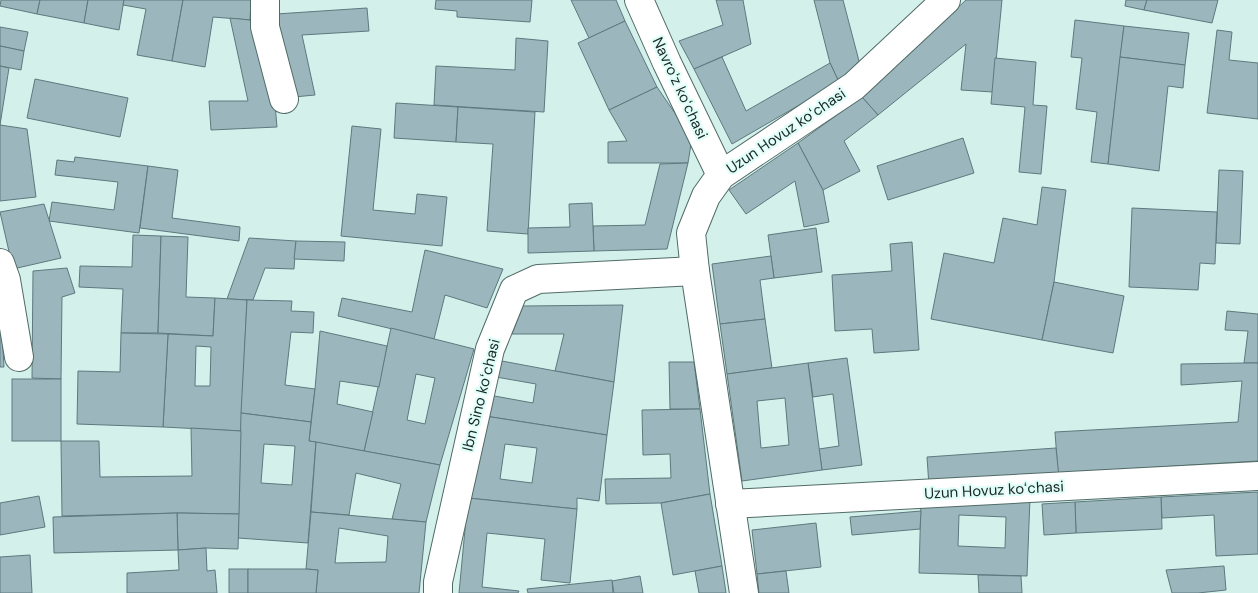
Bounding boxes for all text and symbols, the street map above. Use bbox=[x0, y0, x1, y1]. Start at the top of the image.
street label: Navroʻz koʻchasi bbox=[648, 34, 712, 142]
street label: Uzun Hovuz koʻchasi bbox=[722, 84, 850, 178]
street label: Ibn Sino koʻchasi bbox=[457, 337, 505, 453]
street label: Uzun Hovuz koʻchasi bbox=[924, 476, 1064, 504]

